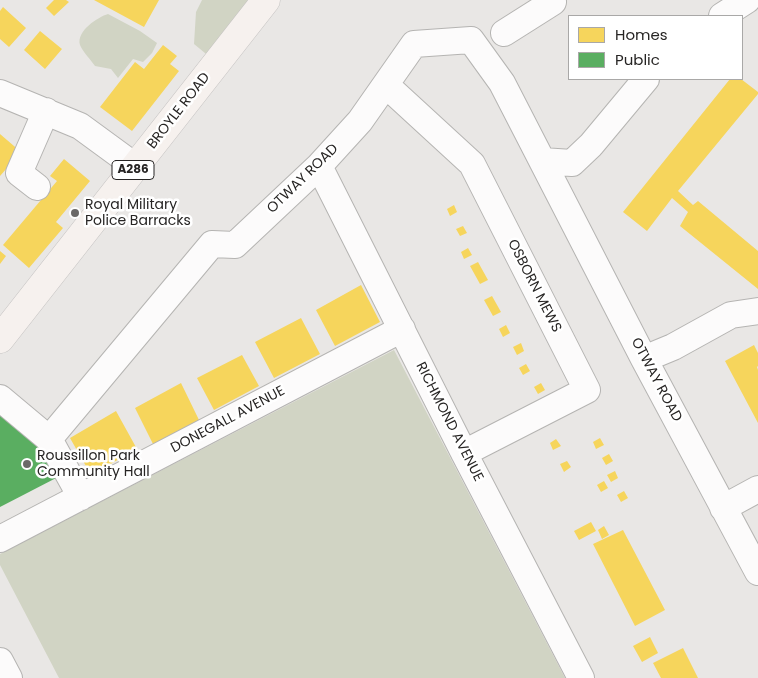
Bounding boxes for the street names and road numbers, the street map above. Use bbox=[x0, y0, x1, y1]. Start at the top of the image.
street label: BROYLE ROAD bbox=[144, 70, 214, 152]
street label: OTWAY ROAD bbox=[264, 141, 342, 217]
road number: A286 bbox=[112, 160, 154, 180]
street label: OSBORN MEWS bbox=[503, 237, 565, 335]
street label: OTWAY ROAD bbox=[627, 335, 685, 425]
street label: RICHMOND AVENUE bbox=[412, 360, 486, 484]
street label: DONEGALL AVENUE bbox=[168, 383, 288, 457]

